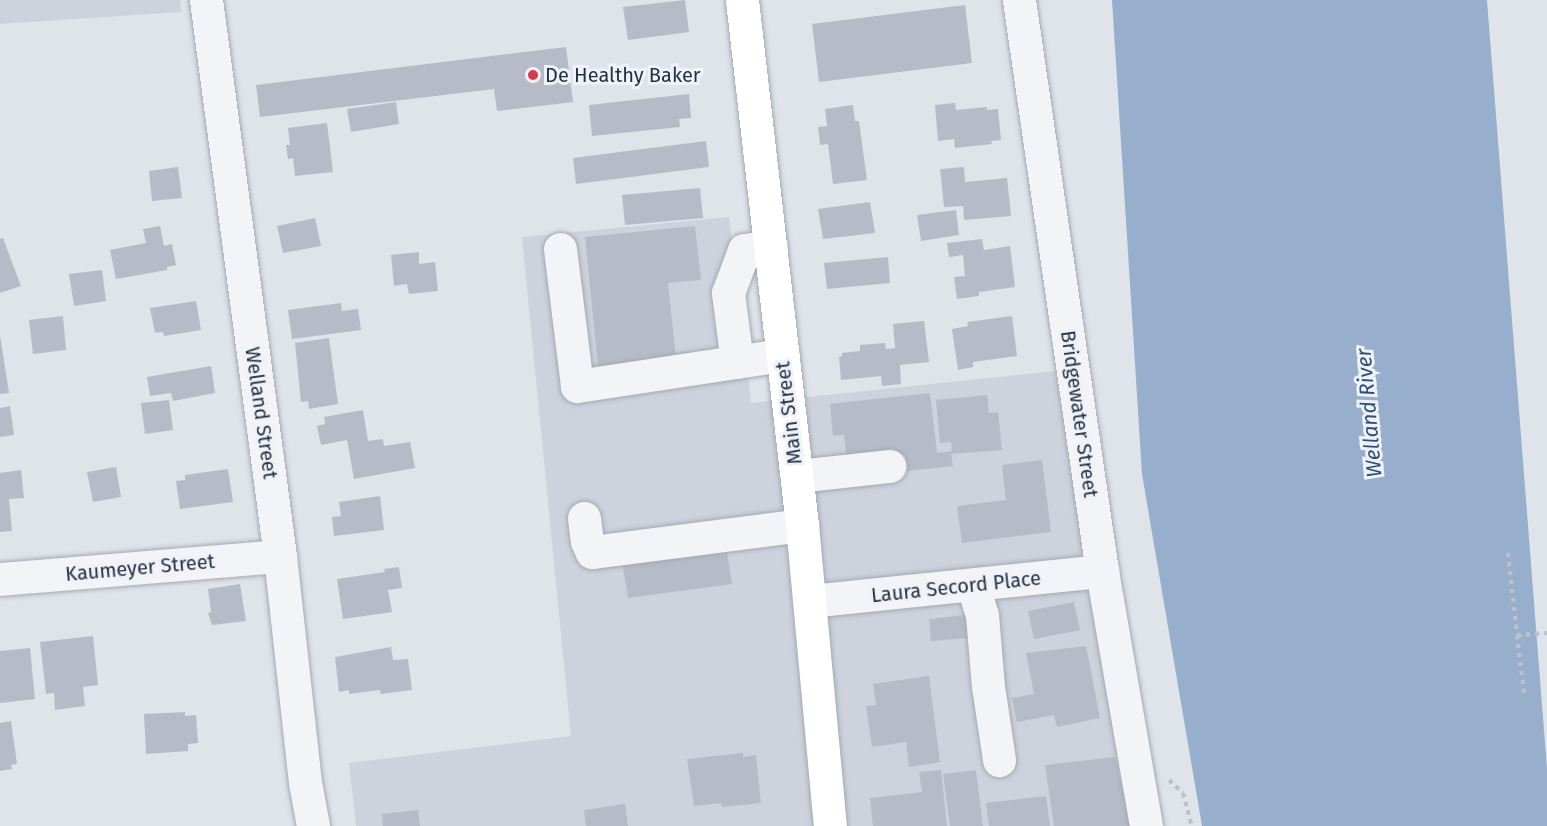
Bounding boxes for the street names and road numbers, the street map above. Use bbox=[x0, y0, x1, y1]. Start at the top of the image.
street label: Bridgewater Street bbox=[1055, 329, 1103, 499]
street label: Welland Street bbox=[240, 345, 282, 481]
street label: Main Street bbox=[771, 360, 807, 466]
street label: Kaumeyer Street bbox=[64, 550, 216, 586]
street label: Laura Secord Place bbox=[870, 566, 1042, 608]

